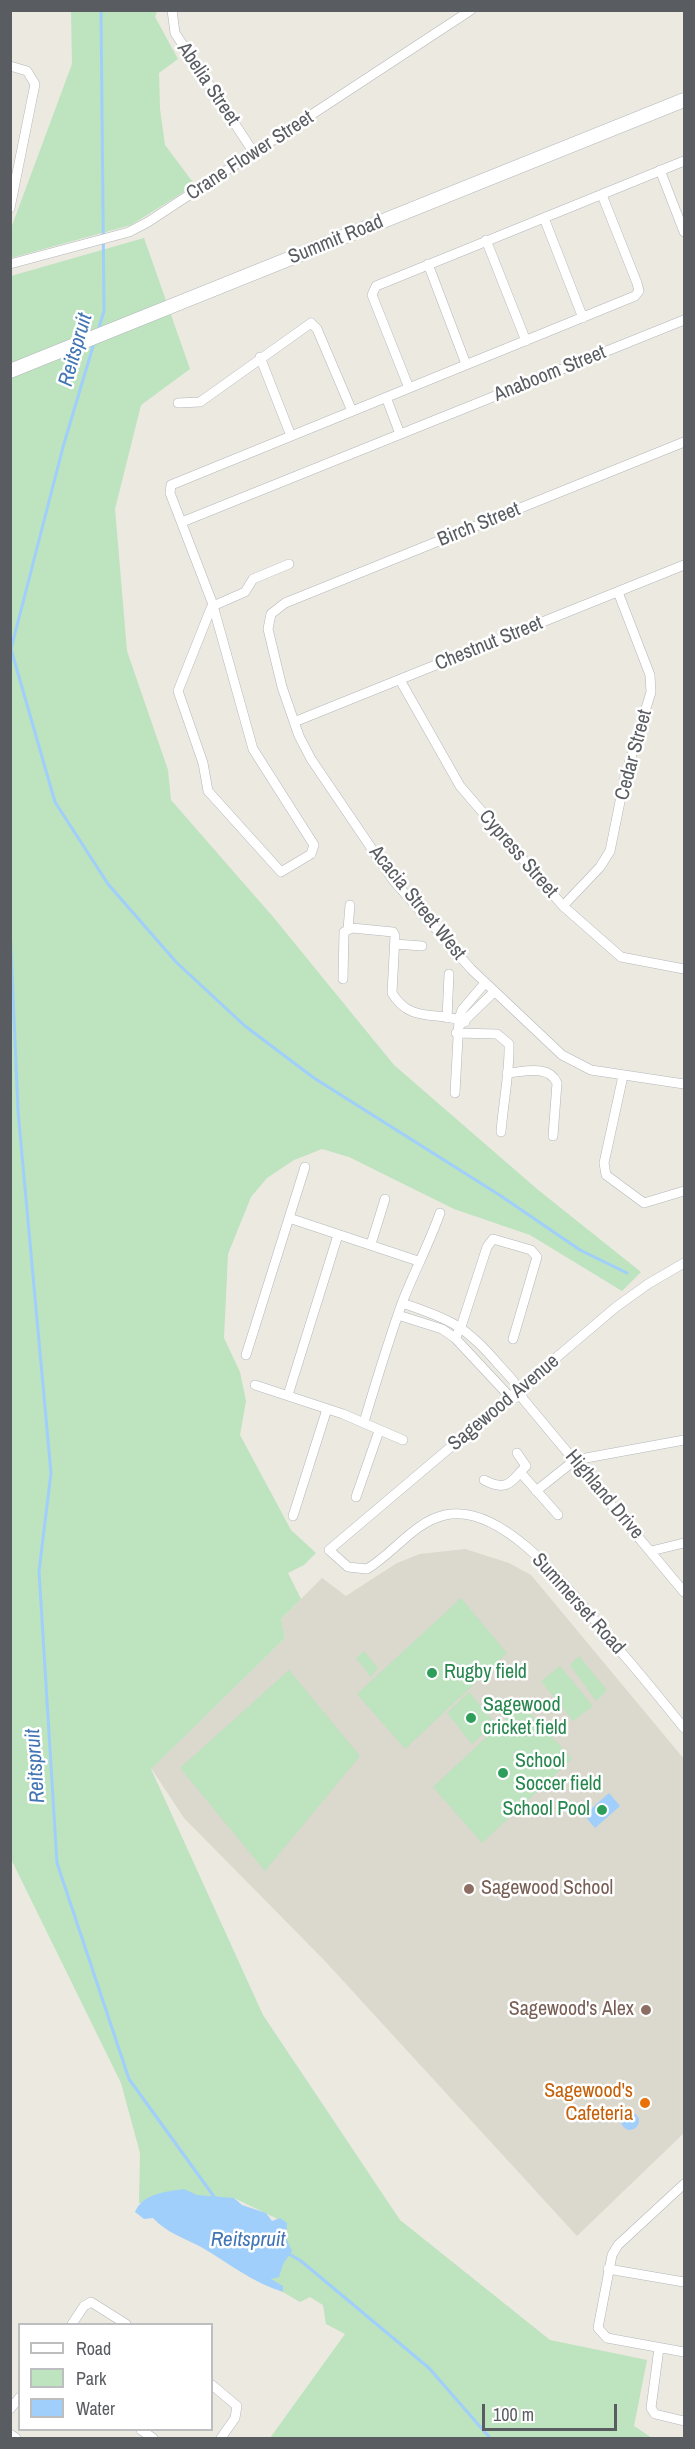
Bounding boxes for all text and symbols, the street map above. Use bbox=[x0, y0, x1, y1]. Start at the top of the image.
street label: Abelia Street bbox=[172, 38, 244, 130]
street label: Crane Flower Street bbox=[182, 106, 318, 206]
street label: Summit Road bbox=[285, 210, 387, 270]
water label: Reitspruit bbox=[54, 311, 98, 389]
street label: Anaboom Street bbox=[491, 341, 609, 407]
street label: Birch Street bbox=[434, 498, 524, 552]
street label: Chestnut Street bbox=[432, 612, 546, 676]
street label: Cedar Street bbox=[610, 707, 658, 803]
street label: Cypress Street bbox=[473, 805, 563, 903]
street label: Acacia Street West bbox=[364, 841, 470, 965]
street label: Sagewood Avenue bbox=[444, 1350, 564, 1456]
street label: Highland Drive bbox=[560, 1445, 648, 1545]
street label: Summerset Road bbox=[526, 1549, 630, 1659]
place label: Rugby field bbox=[444, 1661, 527, 1685]
marker: Rugby field bbox=[425, 1666, 439, 1680]
place label: Sagewood cricket field bbox=[483, 1694, 567, 1741]
marker: Sagewood cricket field bbox=[464, 1711, 478, 1725]
water label: Reitspruit bbox=[21, 1728, 51, 1804]
place label: School Soccer field bbox=[515, 1750, 602, 1797]
marker: School Soccer field bbox=[496, 1766, 510, 1780]
place label: School Pool bbox=[502, 1798, 590, 1822]
marker: School Pool bbox=[595, 1803, 609, 1817]
place label: Sagewood School bbox=[481, 1877, 613, 1901]
marker: Sagewood School bbox=[462, 1882, 476, 1896]
place label: Sagewood's Alex bbox=[509, 1998, 634, 2022]
marker: Sagewood's Alex bbox=[639, 2003, 653, 2017]
place label: Sagewood's Cafeteria bbox=[544, 2080, 633, 2127]
marker: Sagewood's Cafeteria bbox=[638, 2096, 652, 2110]
water label: Reitspruit bbox=[211, 2227, 285, 2253]
legend bbox=[18, 2323, 213, 2431]
text: Road bbox=[76, 2336, 111, 2361]
text: Park bbox=[76, 2366, 106, 2391]
scale bar bbox=[485, 2392, 620, 2430]
text: Water bbox=[76, 2396, 115, 2421]
text: 100 m bbox=[493, 2402, 534, 2427]

